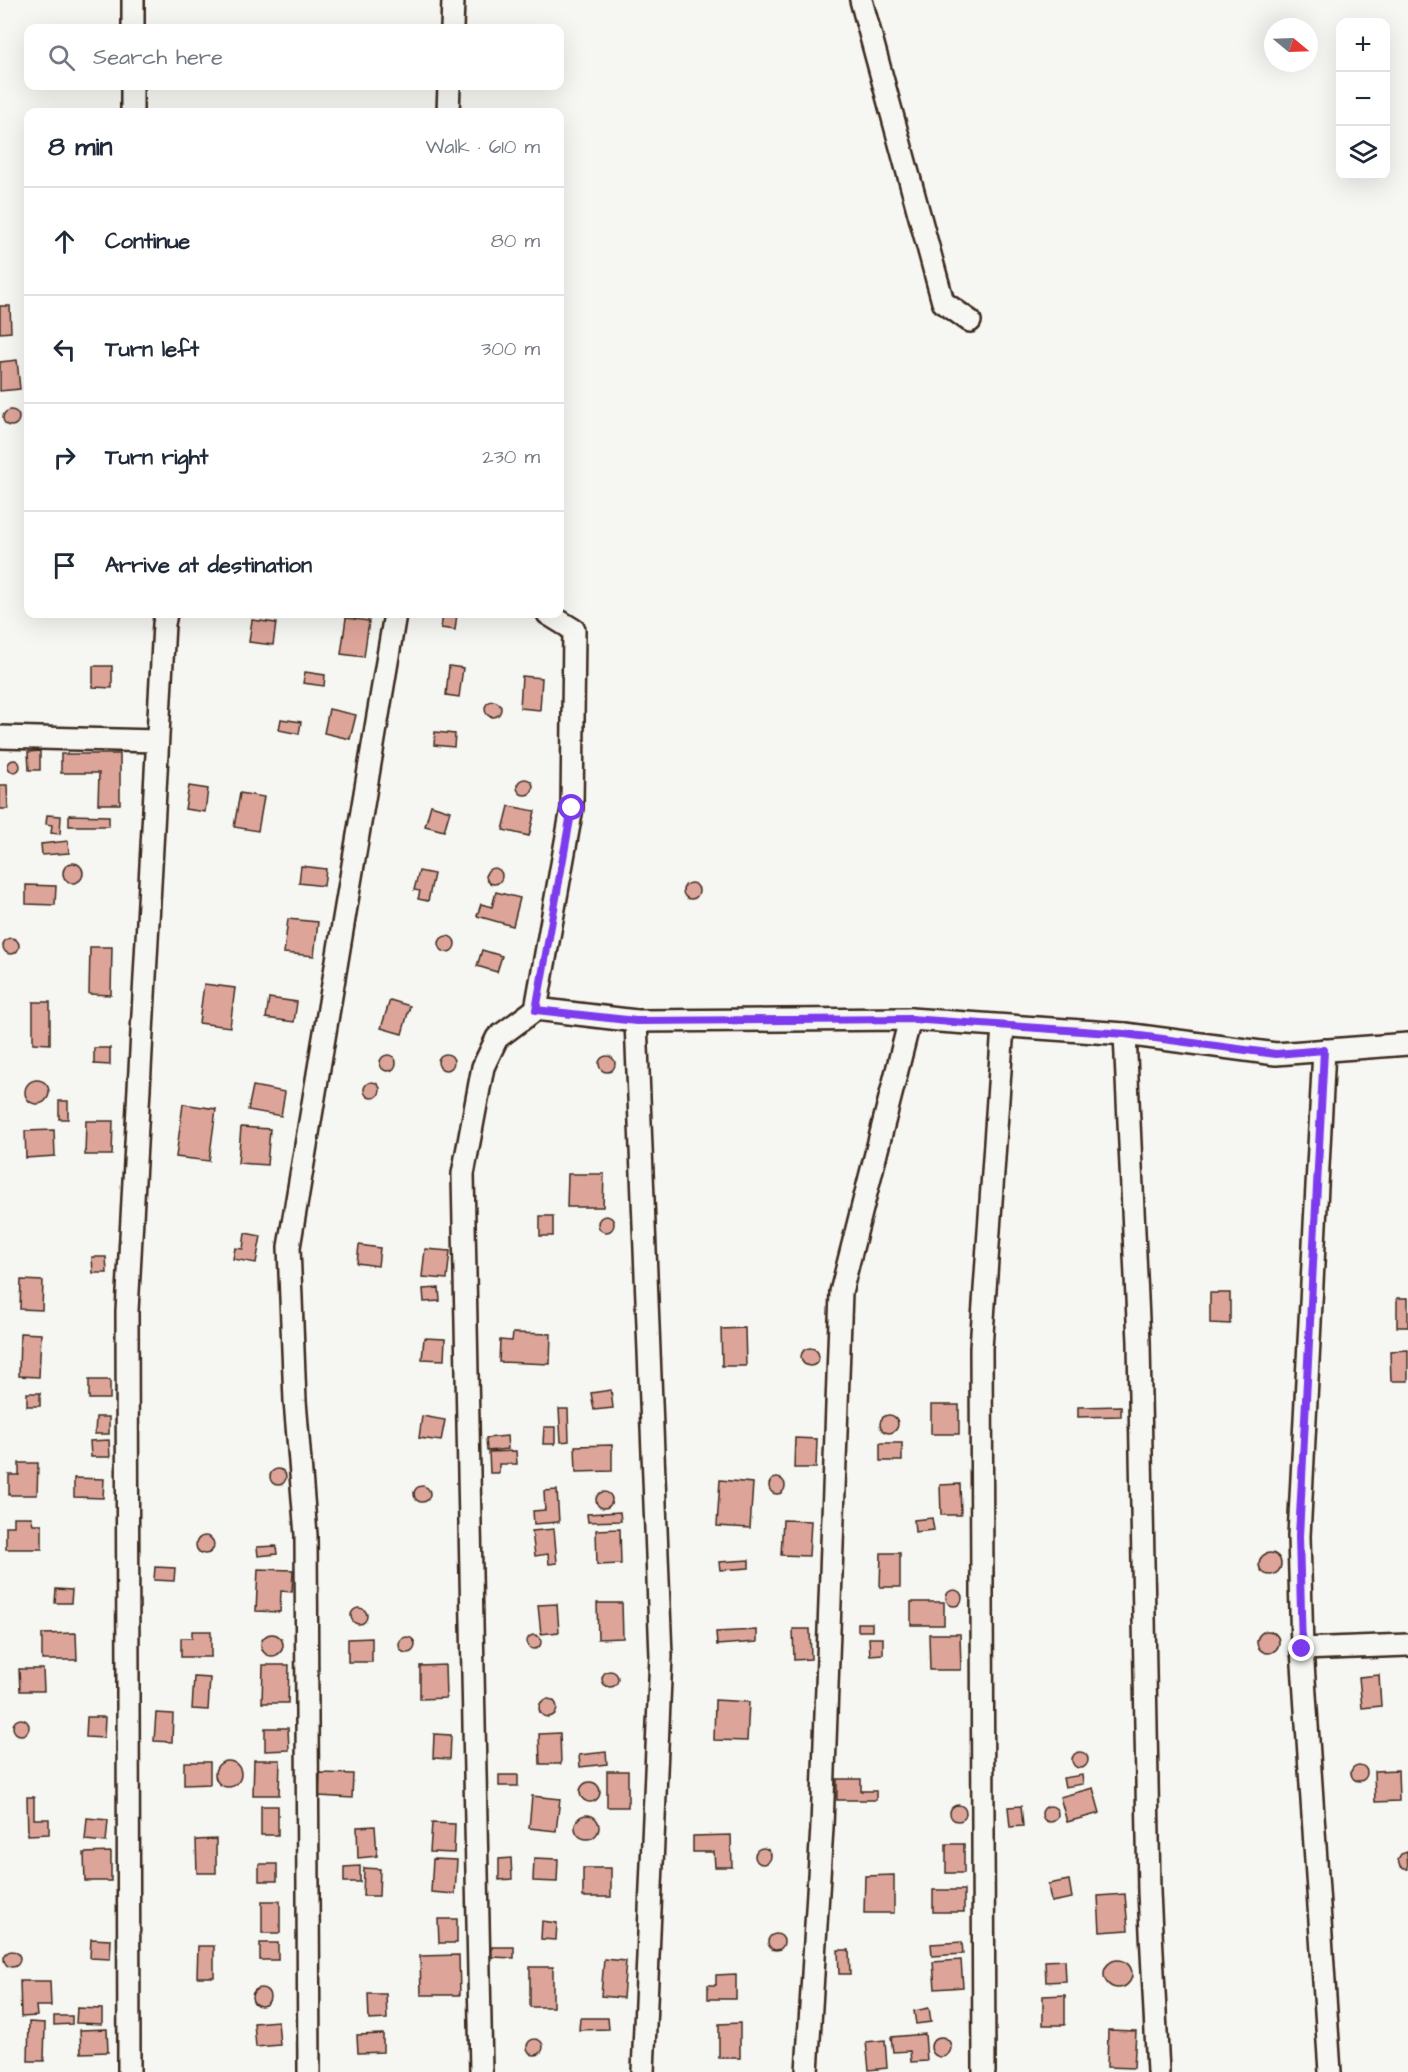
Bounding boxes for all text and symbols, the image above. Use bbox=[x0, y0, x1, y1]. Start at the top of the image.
north arrow bbox=[1264, 18, 1318, 72]
map controls bbox=[1336, 18, 1390, 180]
button: + bbox=[1336, 18, 1390, 72]
search box bbox=[24, 24, 564, 90]
icon: search bbox=[45, 41, 78, 74]
text: Search here bbox=[93, 42, 223, 73]
button: − bbox=[1336, 72, 1390, 126]
button: layers bbox=[1336, 126, 1390, 180]
text: 8 min bbox=[48, 129, 112, 165]
text: Walk · 610 m bbox=[425, 133, 540, 161]
icon: ahead bbox=[48, 225, 81, 258]
text: Continue bbox=[105, 226, 190, 257]
text: 80 m bbox=[491, 227, 540, 255]
icon: left bbox=[48, 333, 81, 366]
text: Turn left bbox=[105, 334, 199, 365]
text: 300 m bbox=[481, 335, 540, 363]
icon: right bbox=[48, 441, 81, 474]
text: Turn right bbox=[105, 442, 208, 473]
text: 230 m bbox=[482, 443, 540, 471]
icon: arrive bbox=[48, 549, 81, 582]
text: Arrive at destination bbox=[105, 550, 312, 581]
route start bbox=[558, 794, 584, 820]
route end bbox=[1288, 1635, 1314, 1661]

